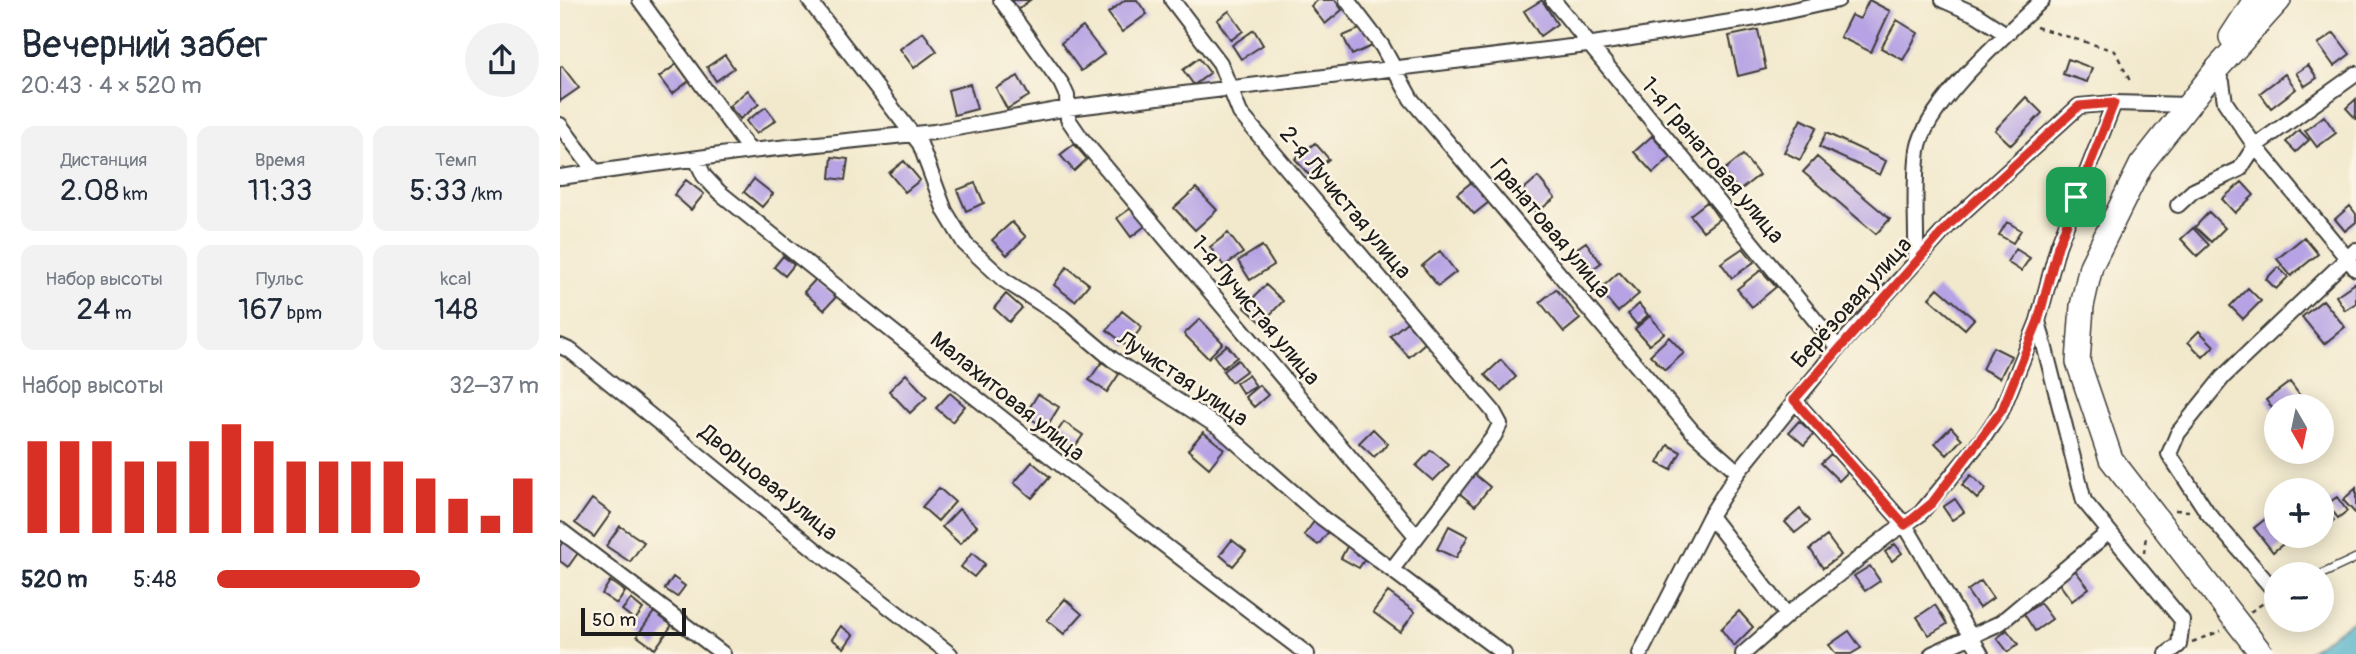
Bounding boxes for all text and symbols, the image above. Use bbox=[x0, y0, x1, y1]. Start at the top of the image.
text: Вечерний забег bbox=[21, 21, 268, 69]
button: share bbox=[465, 23, 539, 97]
text: 20:43 · 4 × 520 m bbox=[21, 71, 202, 100]
street label: 1-я Гранатовая улица bbox=[1635, 71, 1791, 249]
street label: 2-я Лучистая улица bbox=[1273, 120, 1418, 285]
text: Дистанция bbox=[61, 148, 147, 172]
text: Время bbox=[255, 148, 305, 172]
text: Темп bbox=[435, 148, 477, 172]
street label: Гранатовая улица bbox=[1484, 152, 1618, 304]
pin bbox=[2046, 167, 2106, 227]
text: 2.08 bbox=[60, 172, 119, 209]
text: 11:33 bbox=[248, 172, 312, 209]
text: 5:33 bbox=[409, 172, 467, 209]
icon: arrive bbox=[2057, 178, 2095, 216]
text: km bbox=[119, 182, 148, 206]
text: /km bbox=[467, 182, 503, 206]
street label: 1-я Лучистая улица bbox=[1185, 230, 1327, 391]
street label: Берёзовая улица bbox=[1785, 231, 1918, 374]
text: Набор высоты bbox=[45, 267, 163, 291]
text: Пульс bbox=[256, 267, 304, 291]
text: kcal bbox=[441, 267, 471, 291]
text: 24 bbox=[76, 291, 111, 328]
text: 167 bbox=[238, 291, 283, 328]
text: 148 bbox=[434, 291, 478, 328]
text: m bbox=[111, 301, 132, 325]
text: bpm bbox=[283, 301, 322, 325]
street label: Лучистая улица bbox=[1111, 323, 1254, 433]
street label: Малахитовая улица bbox=[924, 325, 1091, 468]
text: Набор высоты bbox=[21, 371, 163, 400]
text: 32–37 m bbox=[449, 371, 539, 400]
north arrow bbox=[2264, 394, 2334, 464]
map controls bbox=[2264, 394, 2334, 632]
street label: Дворцовая улица bbox=[693, 417, 844, 547]
button: + bbox=[2264, 478, 2334, 548]
button: − bbox=[2264, 562, 2334, 632]
text: 520 m bbox=[21, 565, 87, 594]
text: 5:48 bbox=[133, 565, 177, 594]
scale bar bbox=[581, 605, 686, 637]
text: 50 m bbox=[592, 608, 636, 632]

